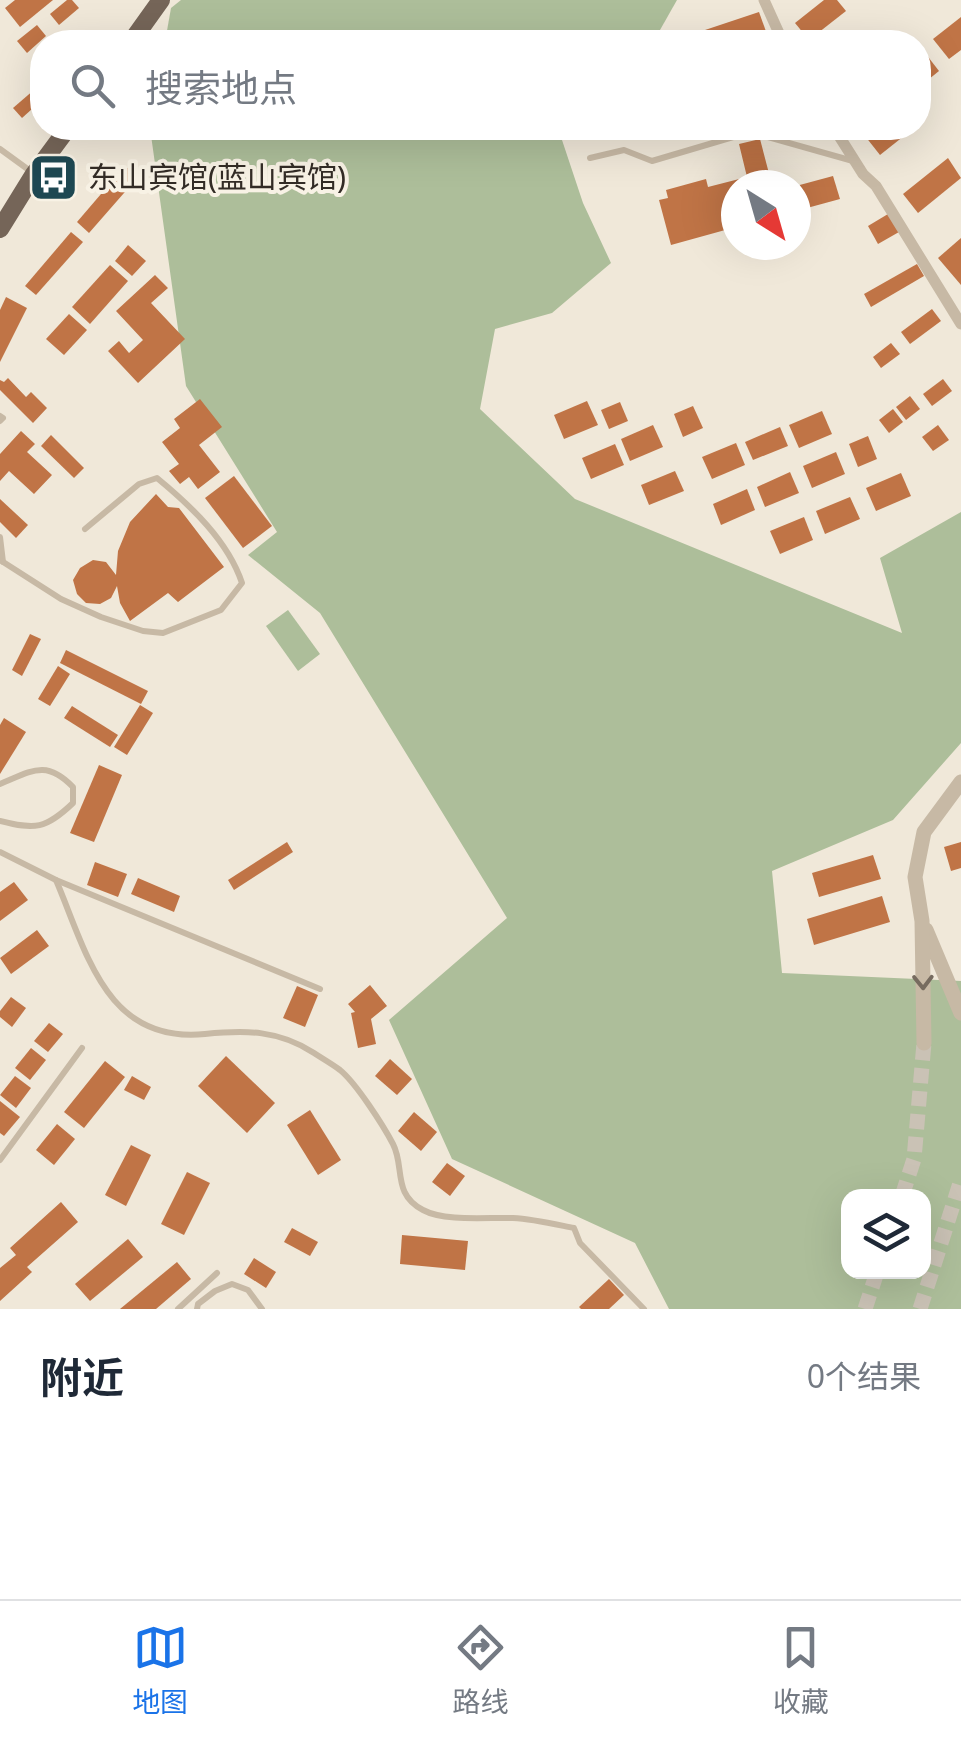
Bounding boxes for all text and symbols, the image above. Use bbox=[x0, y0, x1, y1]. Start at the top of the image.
search box bbox=[30, 30, 931, 140]
icon: search bbox=[65, 58, 120, 113]
text: 搜索地点 bbox=[145, 61, 297, 113]
bus stop icon: 东山宾馆(蓝山宾馆) bbox=[27, 152, 79, 204]
place label: 东山宾馆(蓝山宾馆) bbox=[88, 156, 346, 197]
north arrow bbox=[721, 170, 811, 260]
one-way arrow bbox=[912, 974, 934, 990]
map controls bbox=[841, 1189, 931, 1279]
button: layers bbox=[841, 1189, 931, 1279]
text: 附近 bbox=[40, 1348, 124, 1405]
text: 0个结果 bbox=[807, 1354, 921, 1397]
tab: 地图 bbox=[132, 1620, 188, 1720]
tab: 路线 bbox=[452, 1620, 509, 1720]
tab: 收藏 bbox=[773, 1620, 829, 1720]

